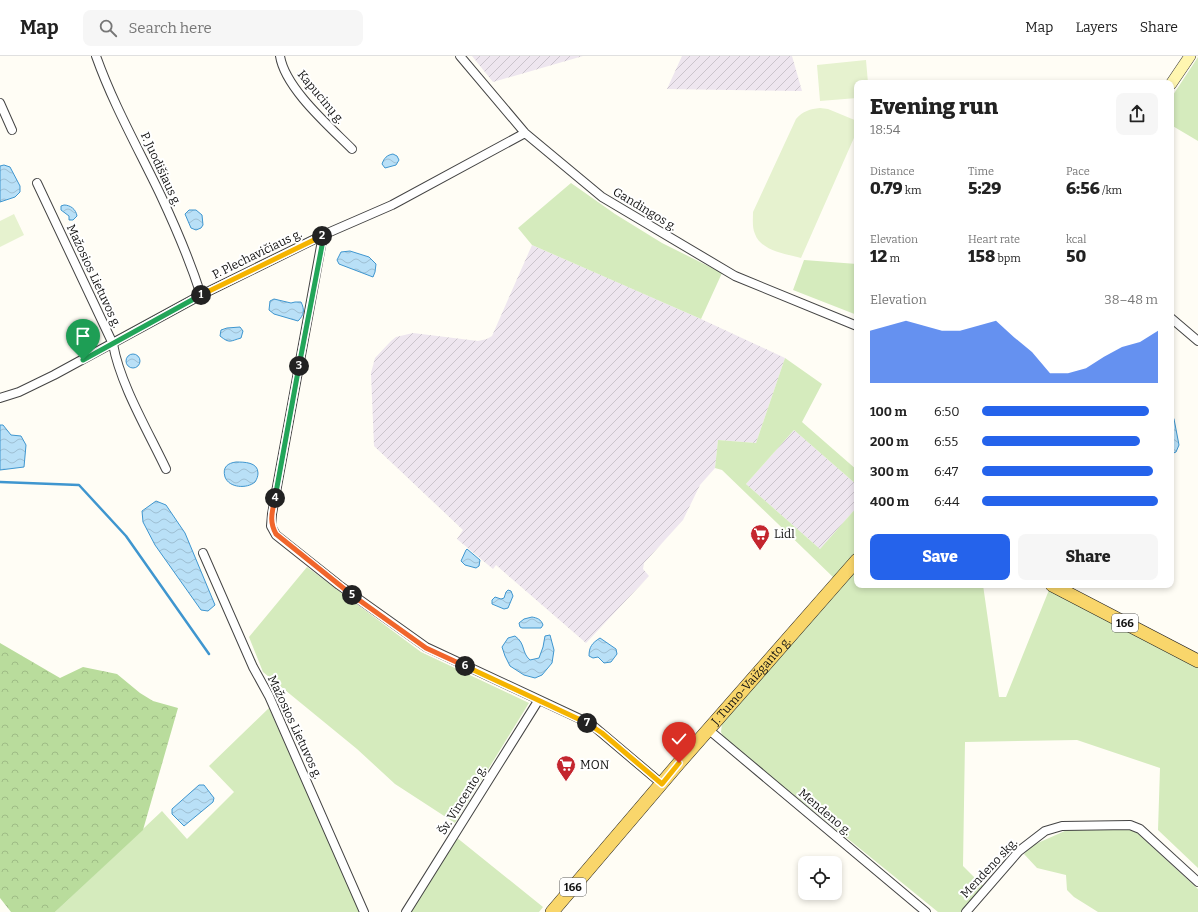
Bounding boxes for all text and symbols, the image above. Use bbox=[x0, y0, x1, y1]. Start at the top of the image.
search box bbox=[83, 10, 363, 46]
text: Map bbox=[20, 16, 59, 39]
icon: search bbox=[97, 17, 119, 39]
text: Search here bbox=[129, 19, 212, 37]
text: Map bbox=[1025, 19, 1053, 36]
text: Layers bbox=[1075, 19, 1118, 36]
text: Share bbox=[1140, 19, 1178, 36]
street label: Kapucinų g. bbox=[295, 67, 347, 127]
text: Evening run bbox=[870, 93, 998, 120]
button: share bbox=[1116, 93, 1158, 135]
text: 18:54 bbox=[870, 122, 900, 137]
street label: P. Juodišiaus g. bbox=[138, 130, 184, 208]
text: Distance bbox=[870, 165, 915, 178]
text: Time bbox=[968, 165, 994, 178]
text: Pace bbox=[1066, 165, 1090, 178]
text: 0.79 bbox=[870, 178, 903, 199]
text: 5:29 bbox=[968, 178, 1001, 199]
text: 6:56 bbox=[1066, 178, 1100, 199]
street label: Gandingos g. bbox=[611, 184, 679, 234]
text: km bbox=[903, 184, 921, 197]
text: /km bbox=[1100, 184, 1122, 197]
street label: Mažosios Lietuvos g. bbox=[64, 222, 124, 330]
street label: P. Plechavičiaus g. bbox=[210, 226, 304, 282]
pin: 2 bbox=[312, 226, 332, 246]
text: 2 bbox=[319, 229, 325, 242]
text: Elevation bbox=[870, 233, 918, 246]
text: Heart rate bbox=[968, 233, 1020, 246]
text: kcal bbox=[1066, 233, 1086, 246]
text: 12 bbox=[870, 246, 887, 267]
text: 158 bbox=[968, 246, 995, 267]
text: 50 bbox=[1066, 246, 1086, 267]
text: m bbox=[887, 252, 900, 265]
text: bpm bbox=[995, 252, 1021, 265]
pin: 1 bbox=[191, 285, 211, 305]
text: 1 bbox=[199, 288, 203, 301]
text: Elevation bbox=[870, 292, 927, 307]
text: 38–48 m bbox=[1104, 292, 1158, 307]
pin bbox=[66, 319, 100, 360]
icon: arrive bbox=[72, 325, 94, 347]
pin: 3 bbox=[289, 356, 309, 376]
text: 3 bbox=[296, 359, 302, 372]
text: 100 m bbox=[870, 404, 907, 419]
text: 6:50 bbox=[934, 404, 960, 419]
text: 200 m bbox=[870, 434, 909, 449]
text: 6:55 bbox=[934, 434, 958, 449]
text: 300 m bbox=[870, 464, 909, 479]
text: 6:47 bbox=[934, 464, 958, 479]
pin: 4 bbox=[265, 488, 285, 508]
text: 4 bbox=[272, 491, 278, 504]
text: 400 m bbox=[870, 494, 909, 509]
text: 6:44 bbox=[934, 494, 960, 509]
supermarket icon: Lidl bbox=[749, 523, 771, 551]
place label: Lidl bbox=[774, 527, 795, 541]
button: Save bbox=[870, 534, 1010, 580]
button: Share bbox=[1018, 534, 1158, 580]
pin: 5 bbox=[342, 585, 362, 605]
text: 5 bbox=[349, 588, 355, 601]
road number: 166 bbox=[1112, 614, 1138, 632]
street label: J. Tumo-Vaižganto g. bbox=[708, 634, 794, 729]
pin: 6 bbox=[455, 656, 475, 676]
text: 6 bbox=[462, 659, 468, 672]
street label: Mažosios Lietuvos g. bbox=[265, 673, 325, 781]
pin: 7 bbox=[577, 713, 597, 733]
text: 7 bbox=[584, 716, 590, 729]
pin bbox=[662, 722, 696, 763]
icon: check bbox=[668, 728, 690, 750]
supermarket icon: MON bbox=[555, 754, 577, 782]
place label: MON bbox=[580, 758, 610, 772]
street label: Šv. Vincento g. bbox=[434, 762, 489, 837]
street label: Mendeno g. bbox=[796, 786, 854, 838]
street label: Mendeno skg. bbox=[958, 835, 1020, 901]
map controls bbox=[798, 856, 842, 900]
button: locate bbox=[798, 856, 842, 900]
road number: 166 bbox=[560, 878, 586, 896]

